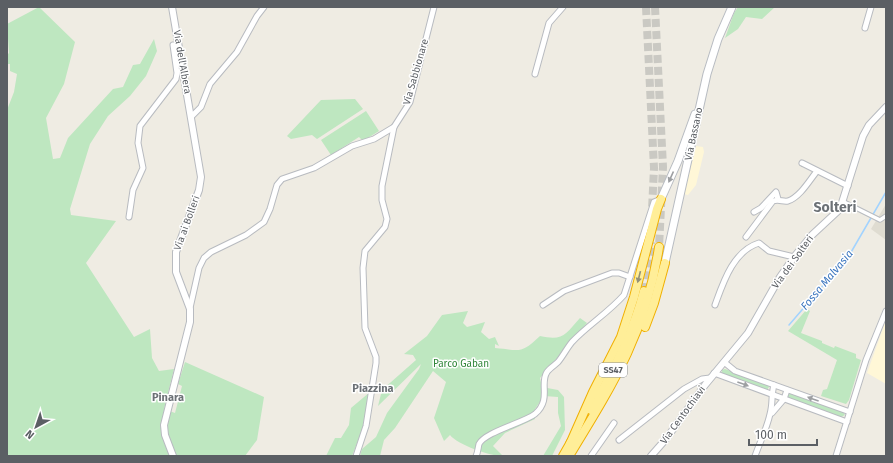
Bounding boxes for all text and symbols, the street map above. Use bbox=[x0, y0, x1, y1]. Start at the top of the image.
street label: Via dell'Albera bbox=[170, 29, 194, 95]
street label: Via Sabbionare bbox=[401, 38, 431, 106]
street label: Via Bassano bbox=[682, 106, 706, 162]
one-way arrow bbox=[668, 171, 674, 182]
street label: Via ai Bolleri bbox=[172, 194, 202, 252]
district label: Solteri bbox=[814, 199, 856, 216]
street label: Via dei Solteri bbox=[770, 233, 817, 291]
water label: Fossa Malvasia bbox=[798, 247, 856, 313]
one-way arrow bbox=[636, 271, 642, 283]
park label: Parco Gaban bbox=[433, 358, 489, 370]
road number: SS47 bbox=[599, 363, 627, 377]
one-way arrow bbox=[737, 381, 749, 387]
district label: Piazzina bbox=[352, 382, 394, 395]
street label: Via Centochiavi bbox=[658, 383, 708, 446]
district label: Pinara bbox=[152, 391, 184, 404]
one-way arrow bbox=[807, 396, 819, 402]
north arrow bbox=[16, 407, 56, 447]
scale bar bbox=[749, 421, 817, 447]
text: N bbox=[23, 427, 37, 442]
text: 100 m bbox=[755, 428, 787, 442]

